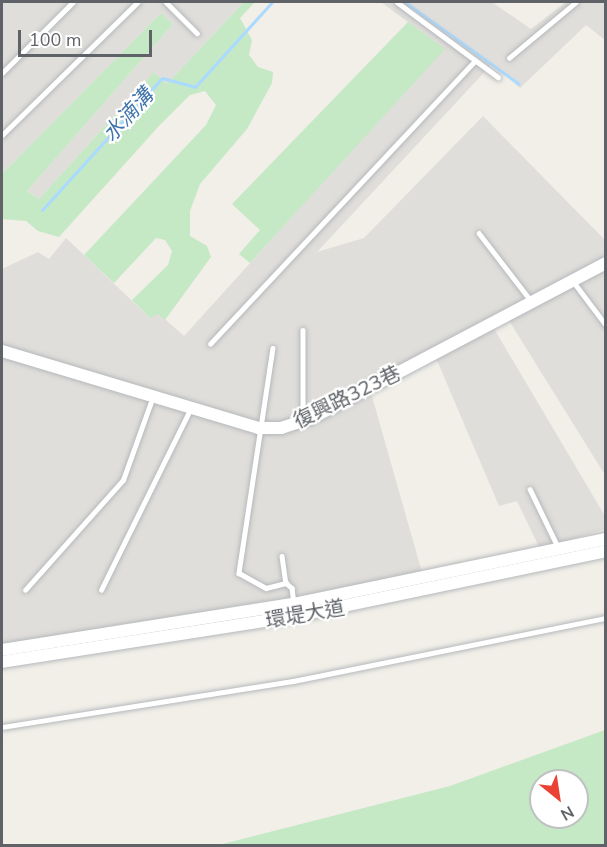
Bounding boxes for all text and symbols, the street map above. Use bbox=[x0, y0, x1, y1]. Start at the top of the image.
scale bar bbox=[21, 18, 154, 56]
text: 100 m bbox=[29, 28, 81, 52]
water label: 水湳溝 bbox=[98, 83, 158, 147]
street label: 復興路323巷 bbox=[290, 361, 404, 433]
street label: 環堤大道 bbox=[264, 595, 346, 633]
north arrow bbox=[529, 769, 589, 829]
text: N bbox=[556, 800, 578, 825]

